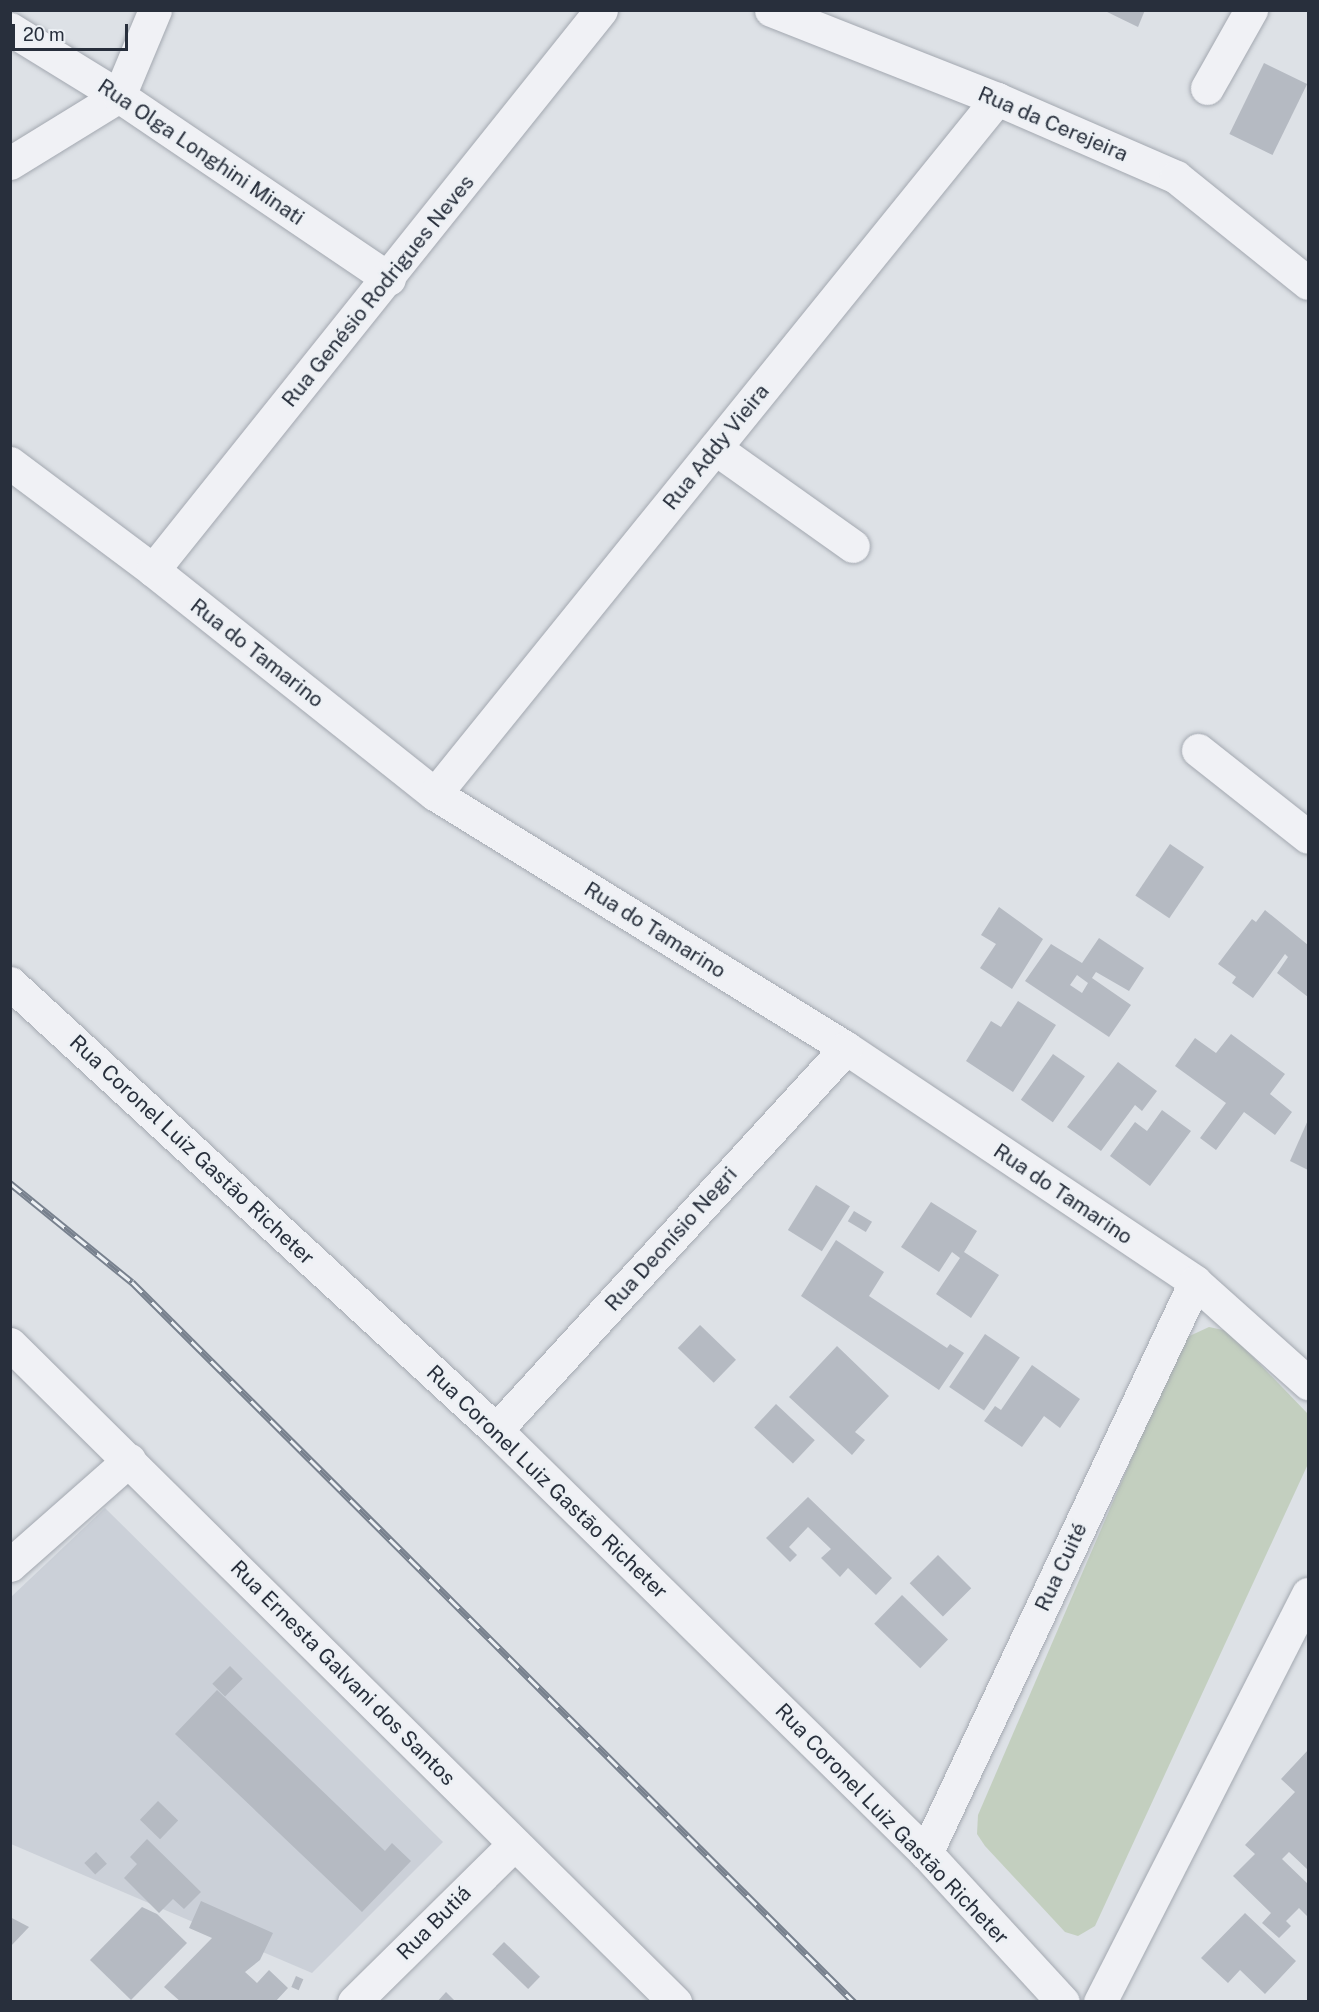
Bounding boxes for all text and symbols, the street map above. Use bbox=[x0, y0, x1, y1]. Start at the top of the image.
scale bar bbox=[15, 12, 130, 50]
text: 20 m bbox=[23, 24, 65, 45]
street label: Rua Olga Longhini Minati bbox=[93, 73, 309, 231]
street label: Rua da Cerejeira bbox=[974, 81, 1132, 167]
street label: Rua Genésio Rodrigues Neves bbox=[276, 170, 480, 412]
street label: Rua Addy Vieira bbox=[657, 379, 775, 515]
street label: Rua do Tamarino bbox=[185, 593, 329, 713]
street label: Rua do Tamarino bbox=[579, 876, 731, 984]
street label: Rua Coronel Luiz Gastão Richeter bbox=[64, 1030, 320, 1270]
street label: Rua do Tamarino bbox=[989, 1138, 1137, 1250]
street label: Rua Deonísio Negri bbox=[600, 1162, 742, 1316]
street label: Rua Coronel Luiz Gastão Richeter bbox=[421, 1360, 673, 1604]
street label: Rua Cuité bbox=[1030, 1519, 1092, 1615]
street label: Rua Ernesta Galvani dos Santos bbox=[225, 1555, 461, 1791]
street label: Rua Coronel Luiz Gastão Richeter bbox=[770, 1698, 1014, 1950]
street label: Rua Butiá bbox=[392, 1881, 476, 1965]

